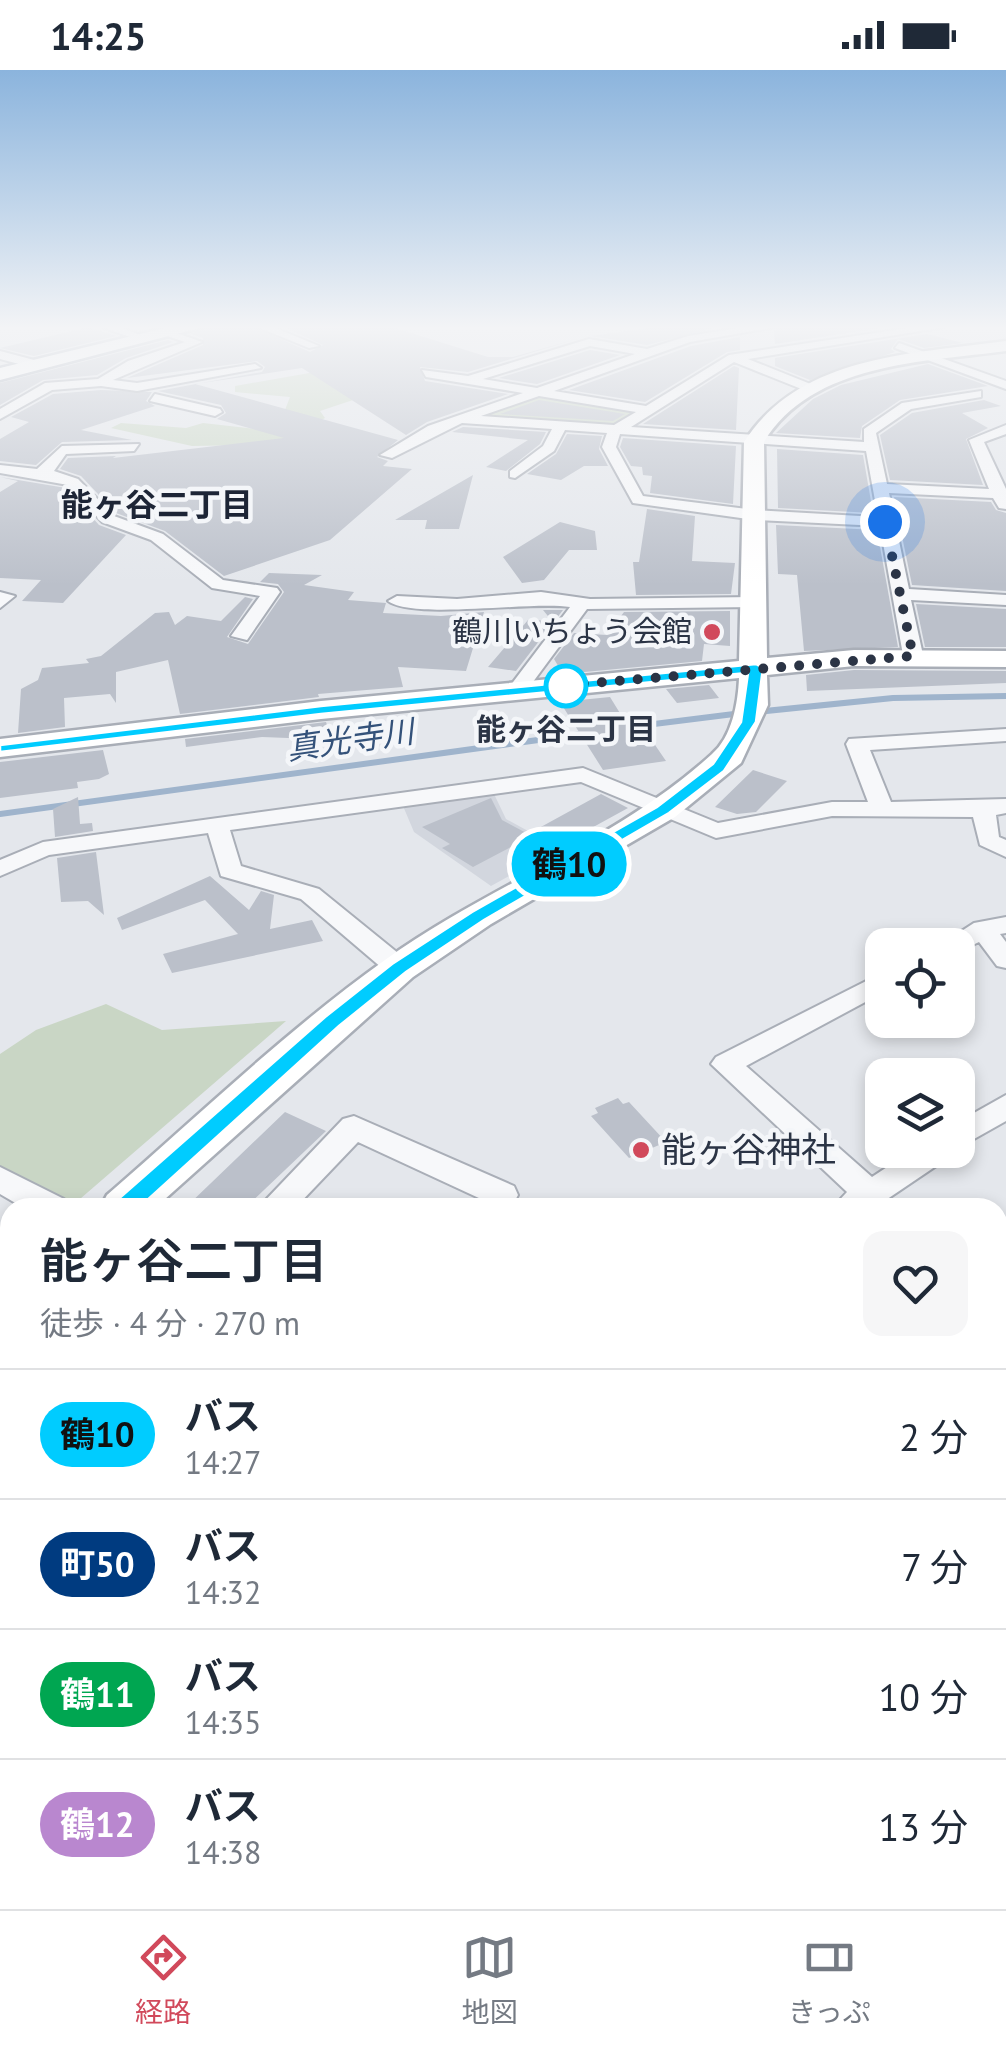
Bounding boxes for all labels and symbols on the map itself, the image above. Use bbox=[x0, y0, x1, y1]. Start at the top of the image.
district label: 能ヶ谷二丁目 bbox=[61, 483, 253, 525]
your location bbox=[860, 497, 910, 547]
place label: 鶴川いちょう会館 bbox=[452, 611, 692, 650]
marker: 鶴川いちょう会館 bbox=[701, 621, 723, 643]
marker: 能ヶ谷二丁目 bbox=[545, 665, 587, 707]
water label: 真光寺川 bbox=[284, 709, 419, 769]
place label: 能ヶ谷二丁目 bbox=[476, 709, 656, 748]
line badge: 鶴10 bbox=[512, 832, 626, 896]
place label: 能ヶ谷神社 bbox=[661, 1126, 836, 1172]
marker: 能ヶ谷神社 bbox=[630, 1139, 652, 1161]

